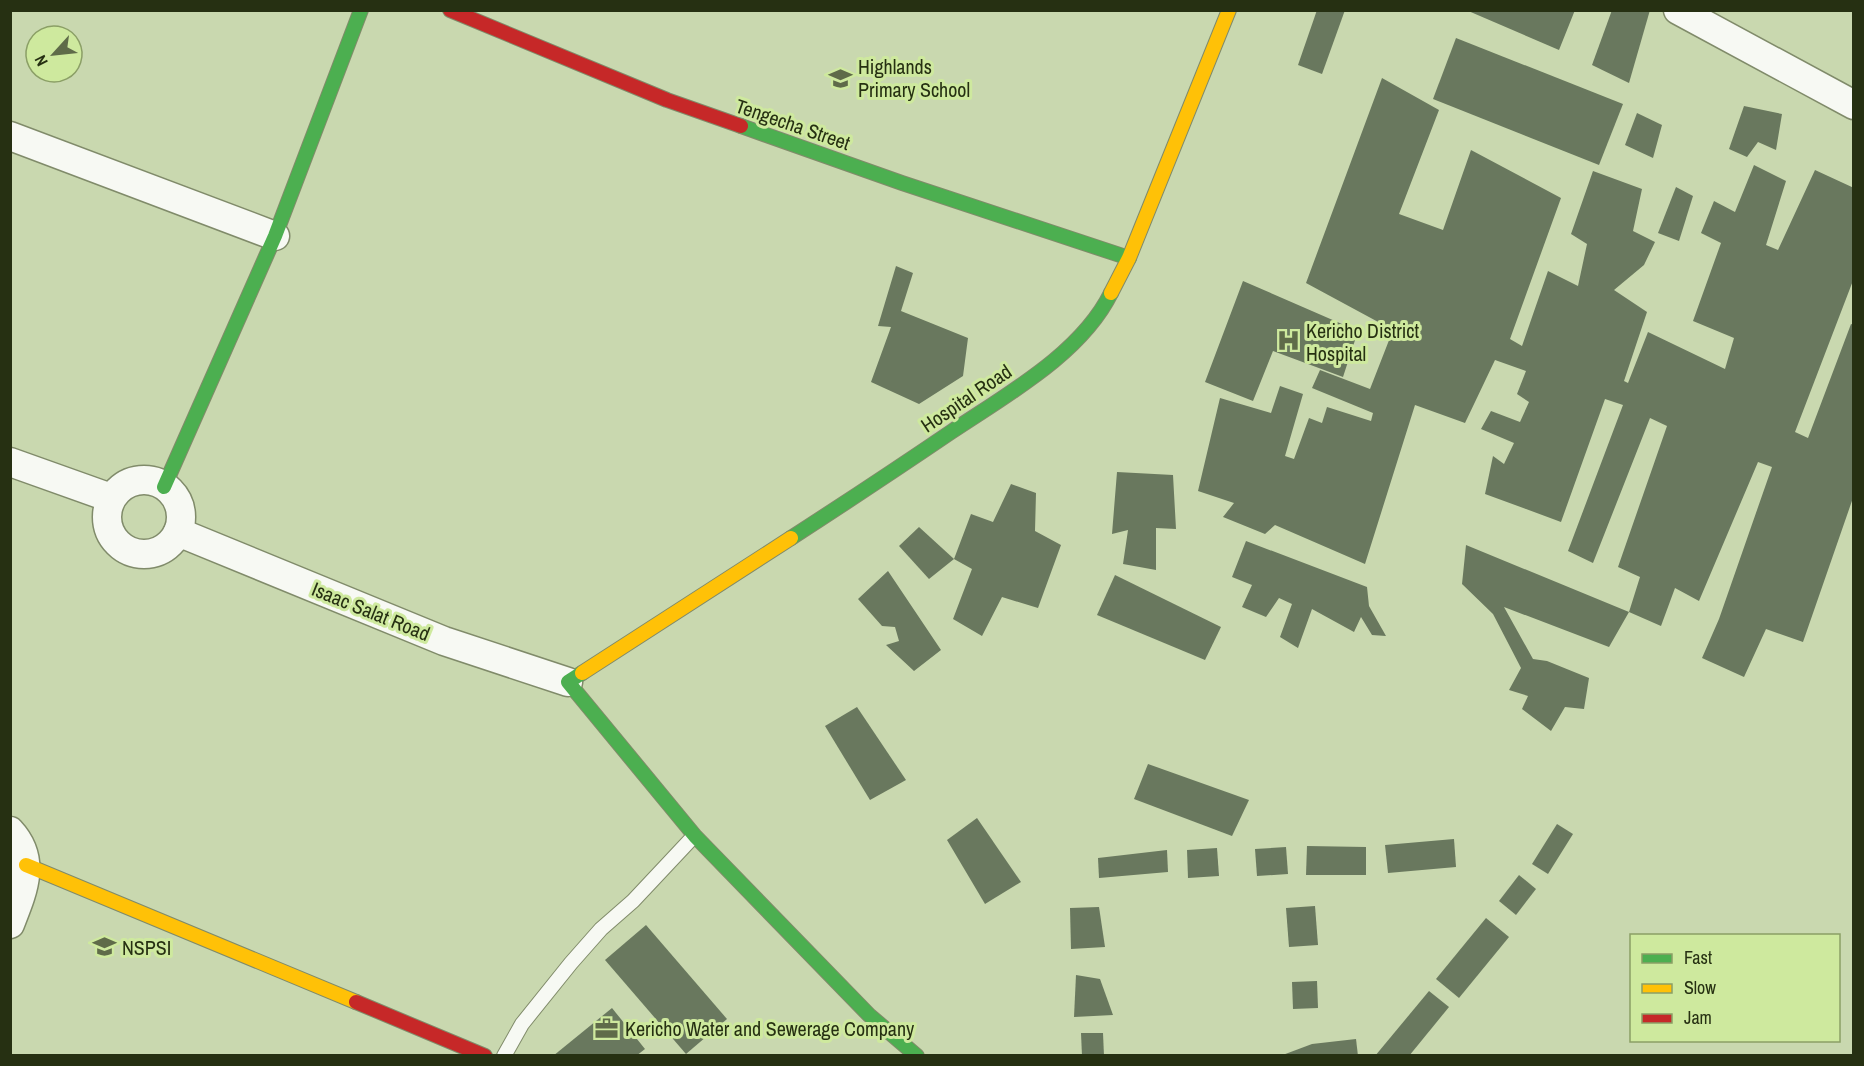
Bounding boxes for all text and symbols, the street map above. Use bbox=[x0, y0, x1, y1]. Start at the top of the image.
north arrow bbox=[24, 24, 84, 84]
text: N bbox=[29, 52, 53, 70]
place label: Highlands Primary School bbox=[858, 53, 970, 103]
school or university icon: Highlands Primary School bbox=[827, 65, 853, 91]
street label: Tengecha Street bbox=[732, 92, 854, 156]
place label: Kericho District Hospital bbox=[1306, 317, 1419, 367]
hospital icon: Kericho District Hospital bbox=[1275, 328, 1301, 354]
street label: Hospital Road bbox=[915, 358, 1017, 438]
street label: Isaac Salat Road bbox=[308, 575, 434, 647]
school or university icon: NSPSI bbox=[91, 934, 117, 960]
place label: NSPSI bbox=[122, 934, 171, 961]
legend bbox=[1630, 934, 1840, 1042]
text: Fast bbox=[1684, 945, 1712, 970]
text: Slow bbox=[1684, 975, 1716, 1000]
text: Jam bbox=[1684, 1005, 1712, 1030]
office icon: Kericho Water and Sewerage Company bbox=[594, 1015, 620, 1041]
place label: Kericho Water and Sewerage Company bbox=[625, 1015, 915, 1042]

